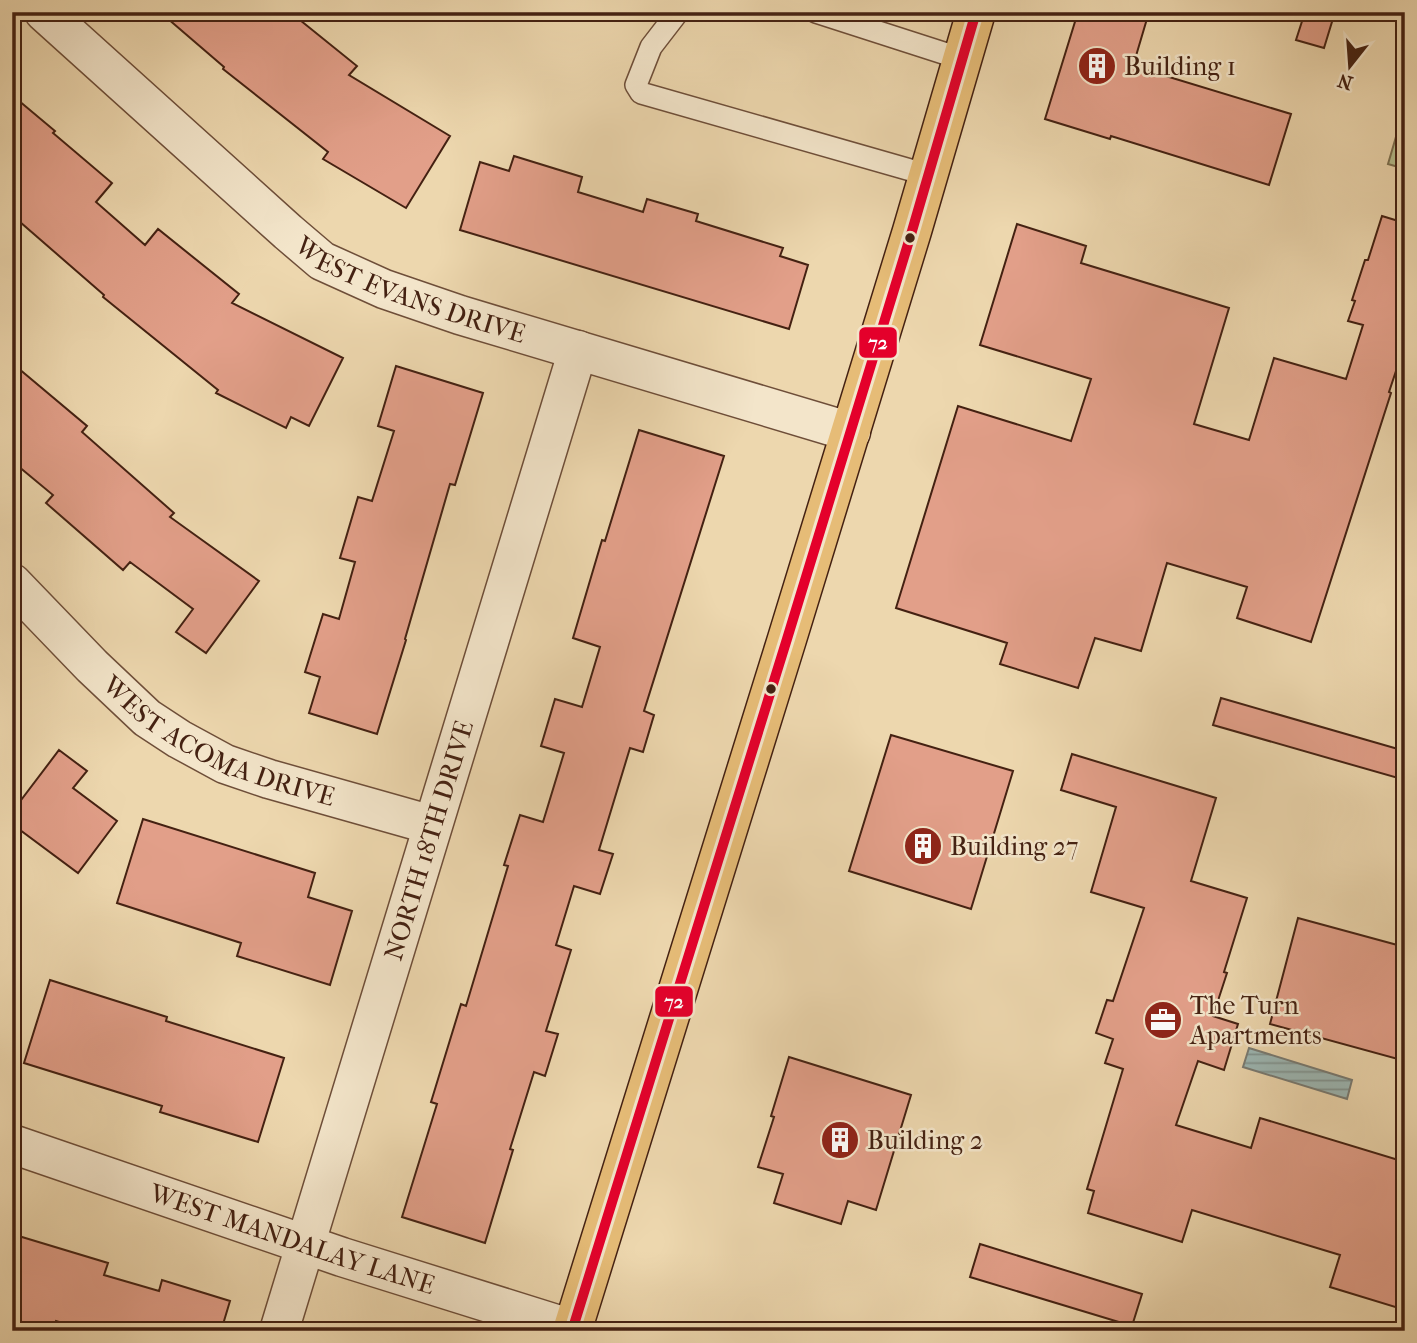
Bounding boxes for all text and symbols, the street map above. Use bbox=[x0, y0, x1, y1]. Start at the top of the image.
north arrow bbox=[1316, 32, 1386, 102]
building icon: Building 1 bbox=[1076, 45, 1118, 87]
place label: Building 1 bbox=[1124, 51, 1236, 82]
text: N bbox=[1335, 69, 1355, 94]
street label: WEST EVANS DRIVE bbox=[288, 229, 529, 349]
unlabelled marker bbox=[903, 231, 917, 245]
line badge: 72 bbox=[858, 326, 898, 359]
text: 72 bbox=[868, 332, 888, 354]
street label: WEST ACOMA DRIVE bbox=[96, 668, 339, 812]
unlabelled marker bbox=[764, 682, 778, 696]
street label: NORTH 18TH DRIVE bbox=[377, 717, 480, 964]
building icon: Building 27 bbox=[902, 825, 944, 867]
place label: Building 27 bbox=[950, 831, 1079, 862]
line badge: 72 bbox=[654, 985, 694, 1018]
place label: The Turn Apartments bbox=[1189, 990, 1322, 1051]
text: 72 bbox=[664, 991, 684, 1013]
office icon: The Turn Apartments bbox=[1142, 999, 1184, 1041]
building icon: Building 2 bbox=[819, 1119, 861, 1161]
place label: Building 2 bbox=[867, 1125, 983, 1156]
street label: WEST MANDALAY LANE bbox=[145, 1177, 439, 1301]

